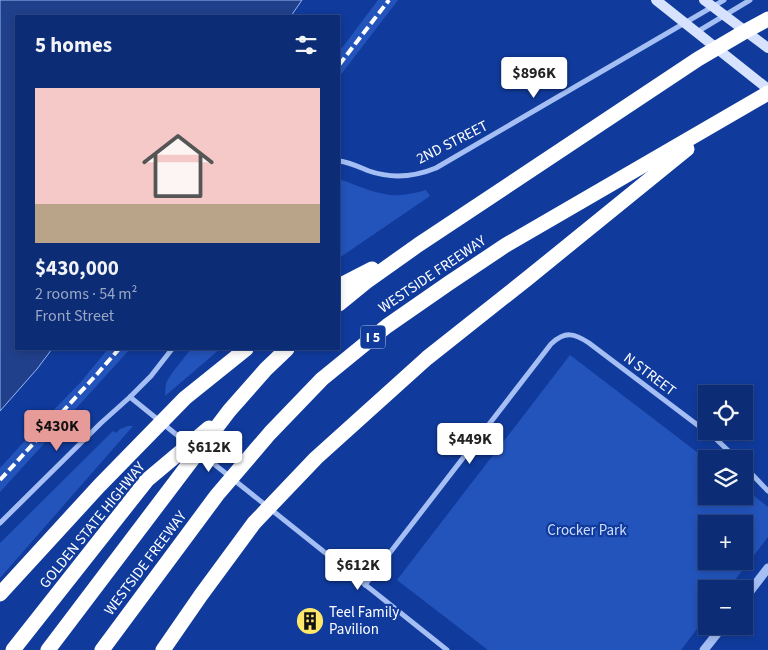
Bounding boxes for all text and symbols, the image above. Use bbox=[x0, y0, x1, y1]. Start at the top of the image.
text: 5 homes bbox=[35, 30, 112, 60]
icon: filters bbox=[292, 31, 320, 59]
pin: $896K bbox=[499, 56, 569, 99]
text: $896K bbox=[512, 62, 556, 84]
street label: 2ND STREET bbox=[413, 115, 492, 169]
icon: home bbox=[133, 121, 223, 211]
street label: WESTSIDE FREEWAY bbox=[374, 230, 491, 318]
text: $430,000 bbox=[35, 253, 119, 283]
text: 2 rooms · 54 m² bbox=[35, 283, 137, 305]
text: Front Street bbox=[35, 305, 114, 327]
road number: I 5 bbox=[360, 326, 386, 348]
street label: N STREET bbox=[619, 348, 680, 401]
map controls bbox=[698, 385, 753, 635]
button: locate bbox=[698, 385, 753, 440]
pin: $430K bbox=[22, 410, 92, 452]
text: $430K bbox=[35, 415, 79, 437]
pin: $449K bbox=[435, 422, 505, 465]
text: $449K bbox=[448, 428, 492, 450]
pin: $612K bbox=[174, 430, 244, 473]
text: $612K bbox=[187, 436, 231, 458]
button: layers bbox=[698, 450, 753, 505]
street label: GOLDEN STATE HIGHWAY bbox=[35, 457, 151, 593]
street label: WESTSIDE FREEWAY bbox=[99, 506, 192, 620]
button: + bbox=[698, 515, 753, 570]
park label: Crocker Park bbox=[547, 520, 627, 541]
pin: $612K bbox=[323, 548, 393, 591]
text: $612K bbox=[336, 554, 380, 576]
button: − bbox=[698, 580, 753, 635]
place label: Teel Family Pavilion bbox=[329, 602, 399, 640]
building icon: Teel Family Pavilion bbox=[295, 606, 325, 636]

